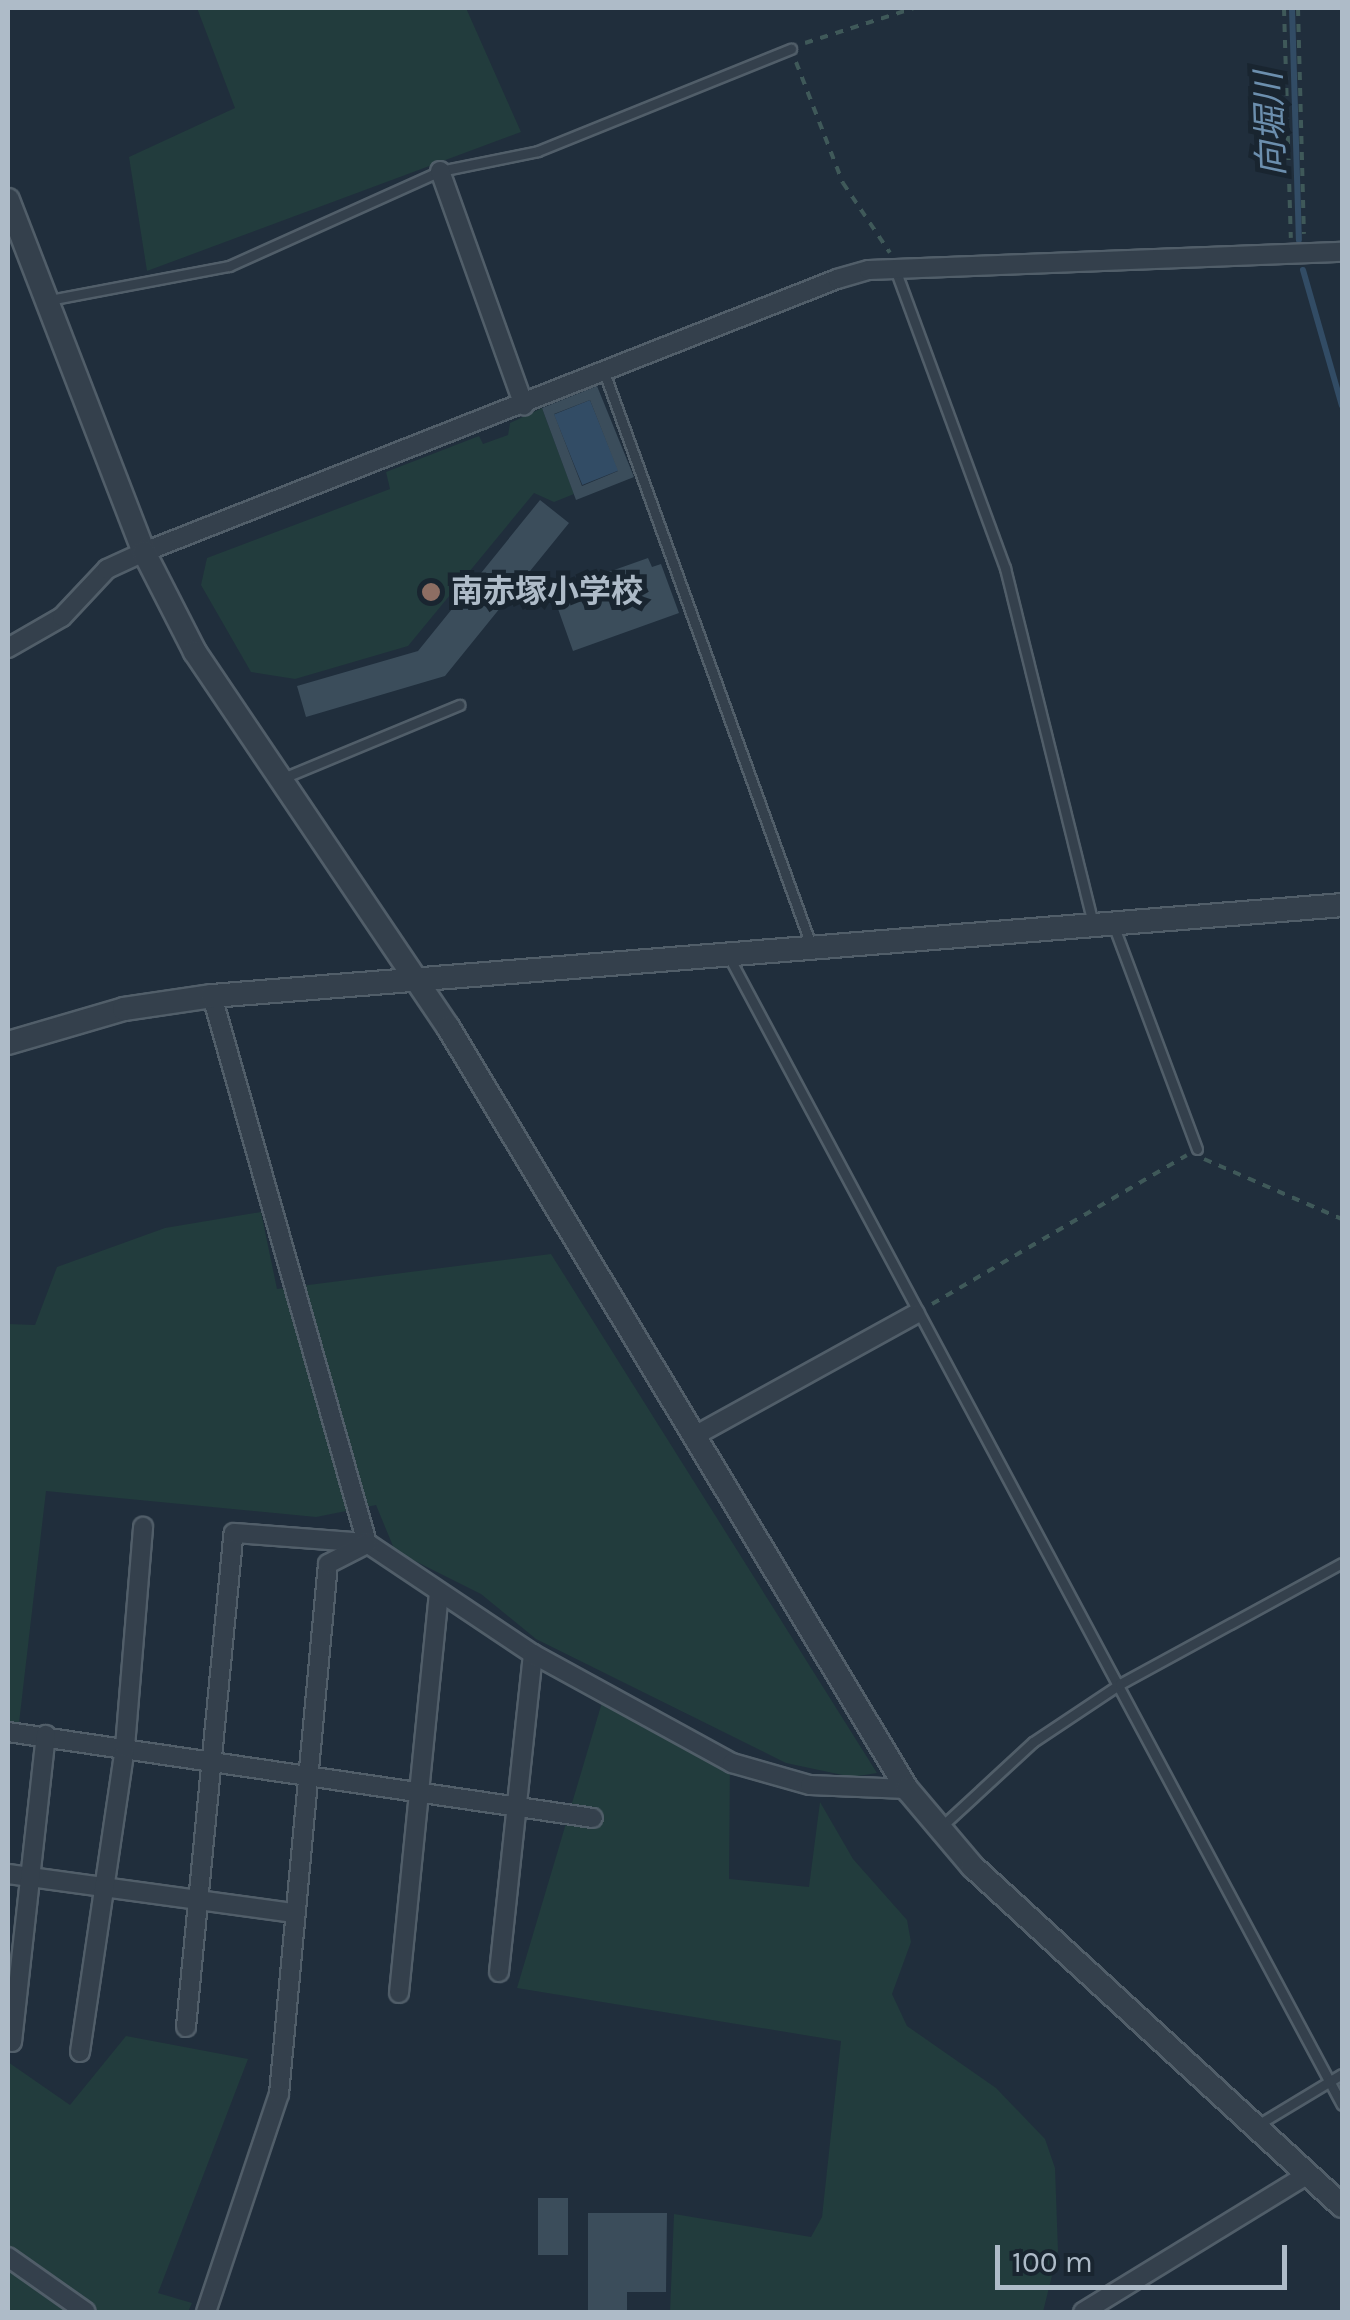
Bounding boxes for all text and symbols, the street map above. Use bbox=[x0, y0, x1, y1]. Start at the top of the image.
water label: 向堀川 bbox=[1248, 71, 1294, 177]
place label: 南赤塚小学校 bbox=[451, 573, 643, 611]
marker: 南赤塚小学校 bbox=[420, 581, 442, 603]
scale bar bbox=[1000, 2225, 1292, 2287]
text: 100 m bbox=[1012, 2244, 1093, 2280]

